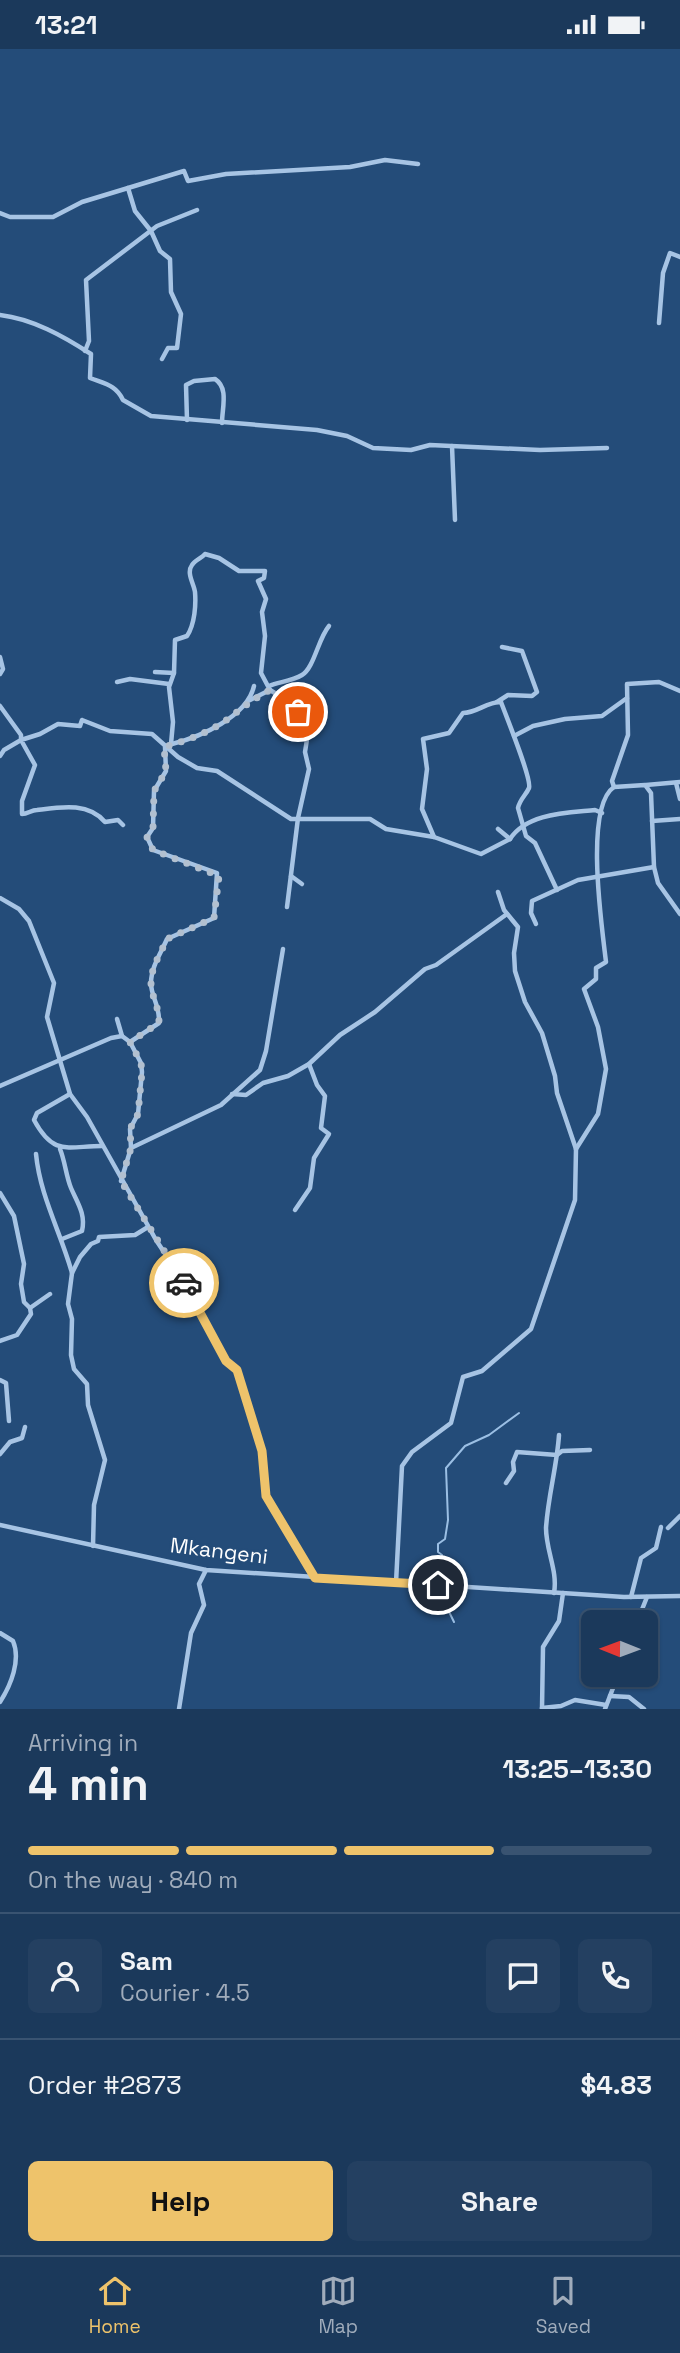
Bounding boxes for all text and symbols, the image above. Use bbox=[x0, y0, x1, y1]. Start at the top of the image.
text: 13:21 bbox=[35, 8, 98, 42]
pin bbox=[268, 682, 328, 742]
icon: bag bbox=[279, 693, 317, 731]
courier bbox=[149, 1248, 219, 1318]
icon: car bbox=[165, 1264, 203, 1302]
street label: Mkangeni bbox=[169, 1531, 269, 1570]
pin bbox=[408, 1555, 468, 1615]
icon: home bbox=[419, 1566, 457, 1604]
north arrow bbox=[581, 1610, 658, 1687]
map controls bbox=[581, 1610, 658, 1687]
text: Arriving in bbox=[28, 1728, 138, 1758]
text: 13:25–13:30 bbox=[502, 1752, 652, 1786]
text: 4 min bbox=[28, 1755, 149, 1813]
text: On the way · 840 m bbox=[28, 1865, 238, 1895]
button: person bbox=[28, 1939, 102, 2013]
button: chat bbox=[486, 1939, 560, 2013]
button: phone bbox=[578, 1939, 652, 2013]
text: Sam bbox=[120, 1944, 173, 1978]
text: Courier · 4.5 bbox=[120, 1978, 250, 2008]
text: Order #2873 bbox=[28, 2068, 182, 2102]
text: $4.83 bbox=[581, 2068, 652, 2102]
button: Help bbox=[28, 2161, 333, 2241]
button: Share bbox=[347, 2161, 652, 2241]
tab: Home bbox=[89, 2272, 141, 2339]
tab: Map bbox=[318, 2272, 358, 2339]
tab: Saved bbox=[536, 2272, 591, 2339]

